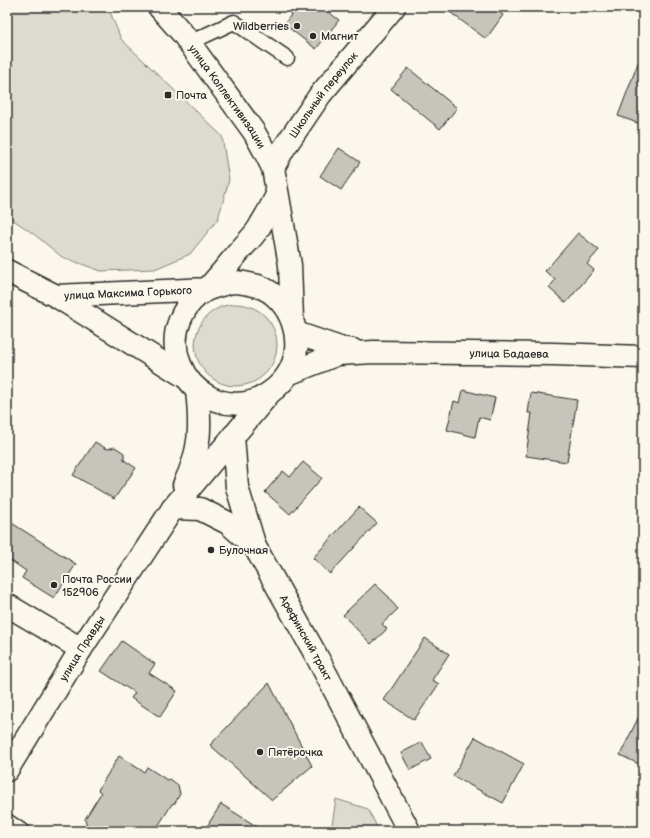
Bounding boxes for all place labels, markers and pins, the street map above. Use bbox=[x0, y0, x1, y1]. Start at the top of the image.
place label: Wildberries bbox=[233, 20, 290, 33]
marker: Wildberries bbox=[292, 21, 302, 31]
place label: Магнит bbox=[321, 30, 358, 43]
marker: Магнит bbox=[308, 31, 318, 41]
place label: Почта bbox=[176, 89, 208, 102]
marker: Почта bbox=[163, 90, 173, 100]
place label: Булочная bbox=[219, 544, 268, 557]
marker: Булочная bbox=[206, 545, 216, 555]
place label: Почта России 152906 bbox=[62, 573, 132, 599]
marker: Почта России 152906 bbox=[49, 580, 59, 590]
place label: Пятёрочка bbox=[268, 746, 324, 759]
marker: Пятёрочка bbox=[255, 747, 265, 757]

